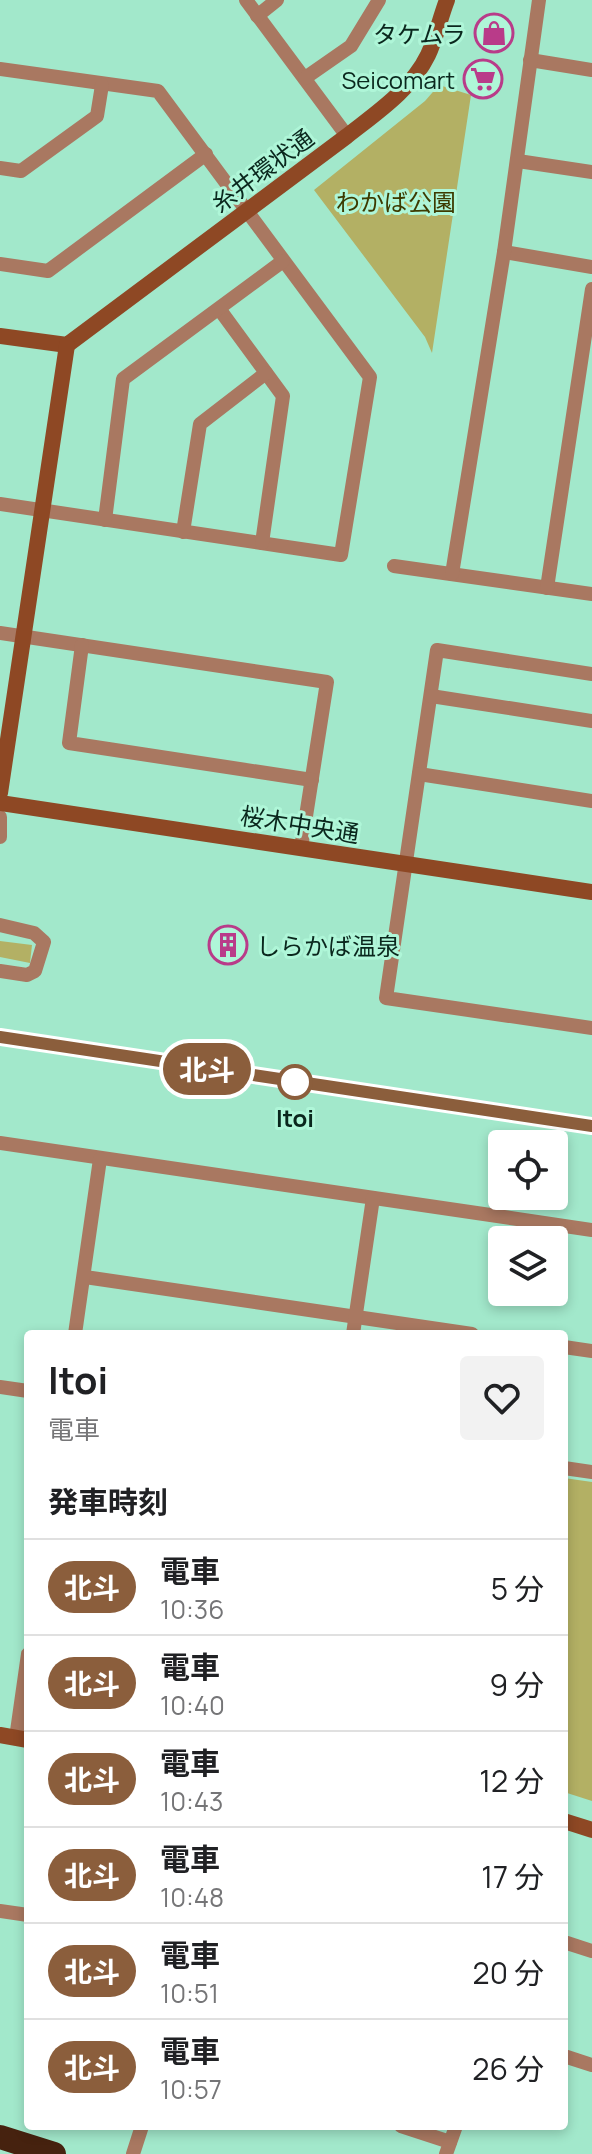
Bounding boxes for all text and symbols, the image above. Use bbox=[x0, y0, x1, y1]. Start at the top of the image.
shop icon: タケムラ bbox=[473, 12, 515, 54]
place label: タケムラ bbox=[373, 17, 466, 50]
supermarket icon: Seicomart bbox=[462, 58, 504, 100]
place label: Seicomart bbox=[342, 63, 455, 96]
street label: 糸井環状通 bbox=[204, 121, 320, 219]
park label: わかば公園 bbox=[336, 185, 456, 218]
street label: 桜木中央通 bbox=[238, 798, 362, 850]
building icon: しらかば温泉 bbox=[207, 924, 249, 966]
place label: しらかば温泉 bbox=[256, 929, 400, 962]
line badge: 北斗 bbox=[171, 1043, 243, 1095]
text: 北斗 bbox=[179, 1050, 235, 1088]
marker: Itoi bbox=[278, 1065, 312, 1099]
place label: Itoi bbox=[276, 1101, 314, 1134]
map controls bbox=[488, 1130, 568, 1306]
button: locate bbox=[488, 1130, 568, 1210]
button: layers bbox=[488, 1226, 568, 1306]
text: Itoi bbox=[48, 1353, 108, 1405]
button: heart bbox=[460, 1356, 544, 1440]
text: 電車 bbox=[48, 1411, 100, 1447]
text: 発車時刻 bbox=[48, 1481, 168, 1522]
text: 電車 bbox=[160, 1550, 220, 1591]
text: 北斗 bbox=[64, 1568, 120, 1606]
text: 5 分 bbox=[491, 1568, 544, 1609]
text: 10:36 bbox=[160, 1591, 224, 1627]
text: 電車 bbox=[160, 1646, 220, 1687]
text: 北斗 bbox=[64, 1664, 120, 1702]
text: 9 分 bbox=[489, 1664, 544, 1705]
text: 10:40 bbox=[160, 1687, 225, 1723]
text: 電車 bbox=[160, 1742, 220, 1783]
text: 北斗 bbox=[64, 1760, 120, 1798]
text: 12 分 bbox=[479, 1760, 544, 1801]
text: 10:43 bbox=[160, 1783, 224, 1819]
text: 電車 bbox=[160, 1838, 220, 1879]
text: 北斗 bbox=[64, 1856, 120, 1894]
text: 17 分 bbox=[481, 1856, 544, 1897]
text: 10:48 bbox=[160, 1879, 224, 1915]
text: 電車 bbox=[160, 1934, 220, 1975]
text: 北斗 bbox=[64, 1952, 120, 1990]
text: 20 分 bbox=[473, 1952, 544, 1993]
text: 10:51 bbox=[160, 1975, 219, 2011]
text: 電車 bbox=[160, 2030, 220, 2071]
text: 北斗 bbox=[64, 2048, 120, 2086]
text: 26 分 bbox=[472, 2048, 544, 2089]
text: 10:57 bbox=[160, 2071, 222, 2107]

